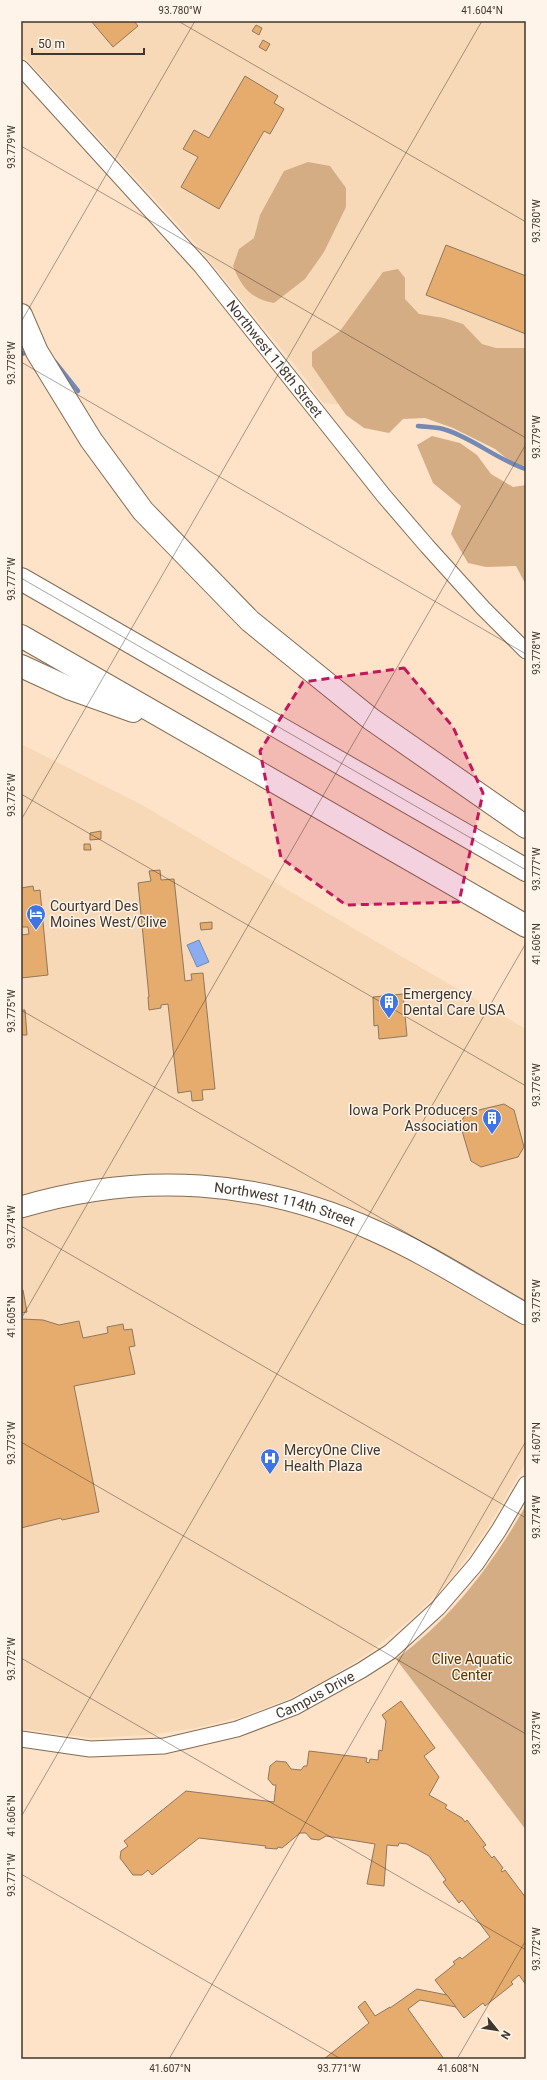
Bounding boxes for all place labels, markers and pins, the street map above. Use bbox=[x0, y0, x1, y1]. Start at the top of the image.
place label: Courtyard Des Moines West/Clive bbox=[50, 898, 167, 930]
hotel icon: Courtyard Des Moines West/Clive bbox=[25, 903, 47, 931]
place label: Emergency Dental Care USA bbox=[403, 986, 505, 1018]
building icon: Emergency Dental Care USA bbox=[378, 991, 400, 1019]
place label: Iowa Pork Producers Association bbox=[349, 1102, 478, 1134]
building icon: Iowa Pork Producers Association bbox=[481, 1107, 503, 1135]
place label: MercyOne Clive Health Plaza bbox=[284, 1442, 381, 1474]
hospital icon: MercyOne Clive Health Plaza bbox=[259, 1447, 281, 1475]

